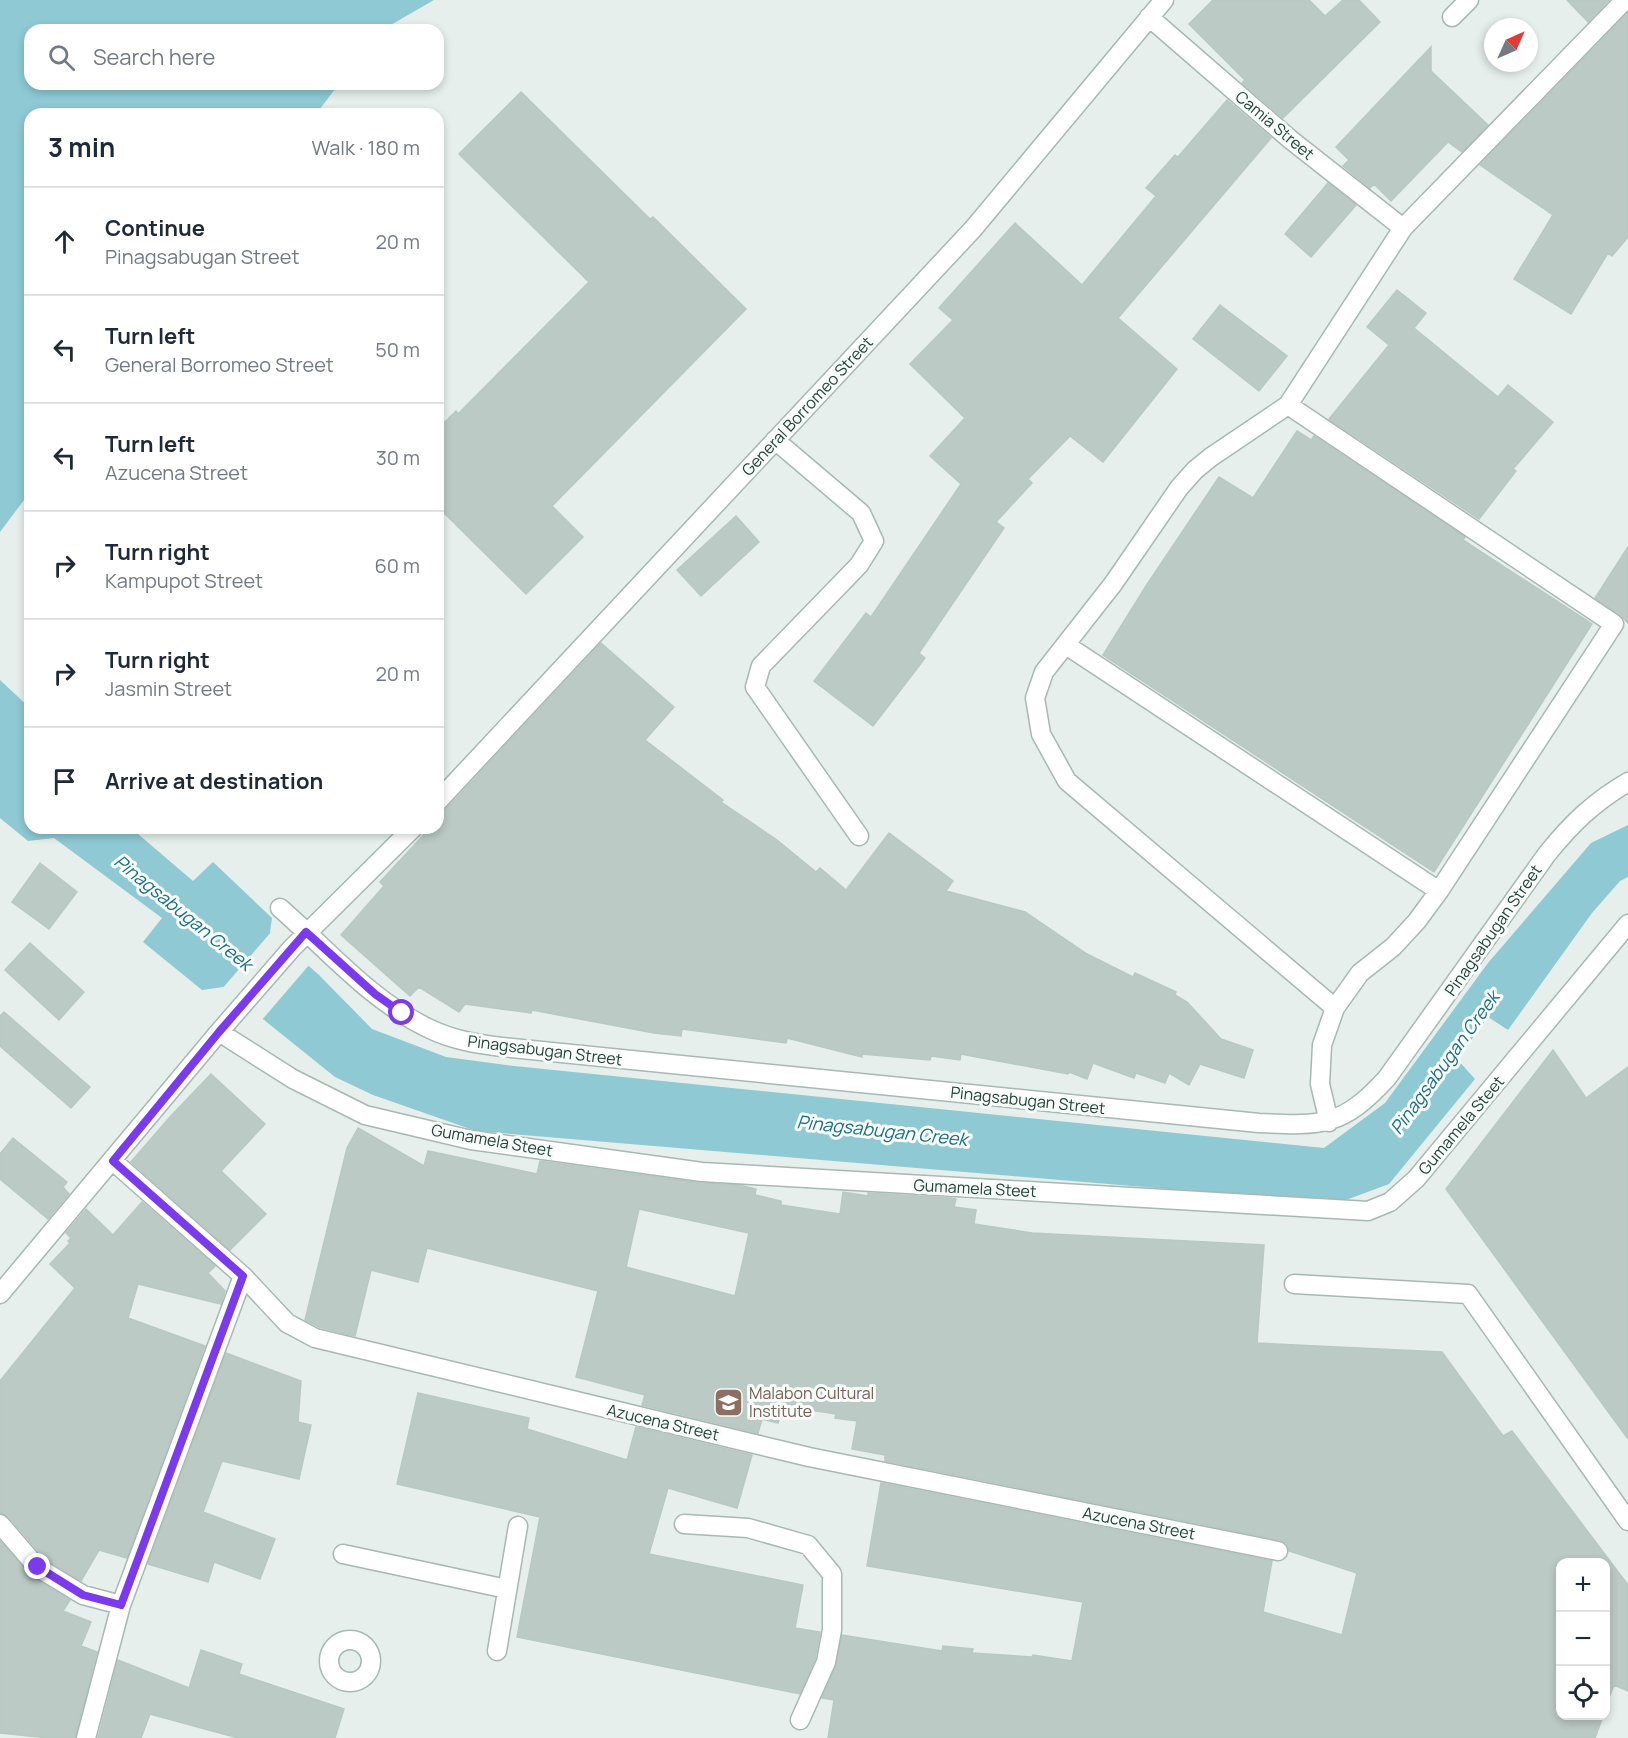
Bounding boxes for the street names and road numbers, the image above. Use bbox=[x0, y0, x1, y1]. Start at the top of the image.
street label: Camia Street bbox=[1231, 85, 1319, 165]
street label: General Borromeo Street bbox=[737, 332, 877, 480]
street label: Pinagsabugan Street bbox=[1439, 860, 1547, 1000]
street label: Pinagsabugan Street bbox=[466, 1030, 624, 1070]
street label: Gumamela Steet bbox=[1413, 1071, 1509, 1179]
street label: Pinagsabugan Street bbox=[949, 1081, 1107, 1119]
street label: Gumamela Steet bbox=[430, 1118, 554, 1162]
street label: Gumamela Steet bbox=[913, 1174, 1037, 1202]
street label: Azucena Street bbox=[605, 1398, 721, 1446]
street label: Azucena Street bbox=[1081, 1501, 1197, 1545]

